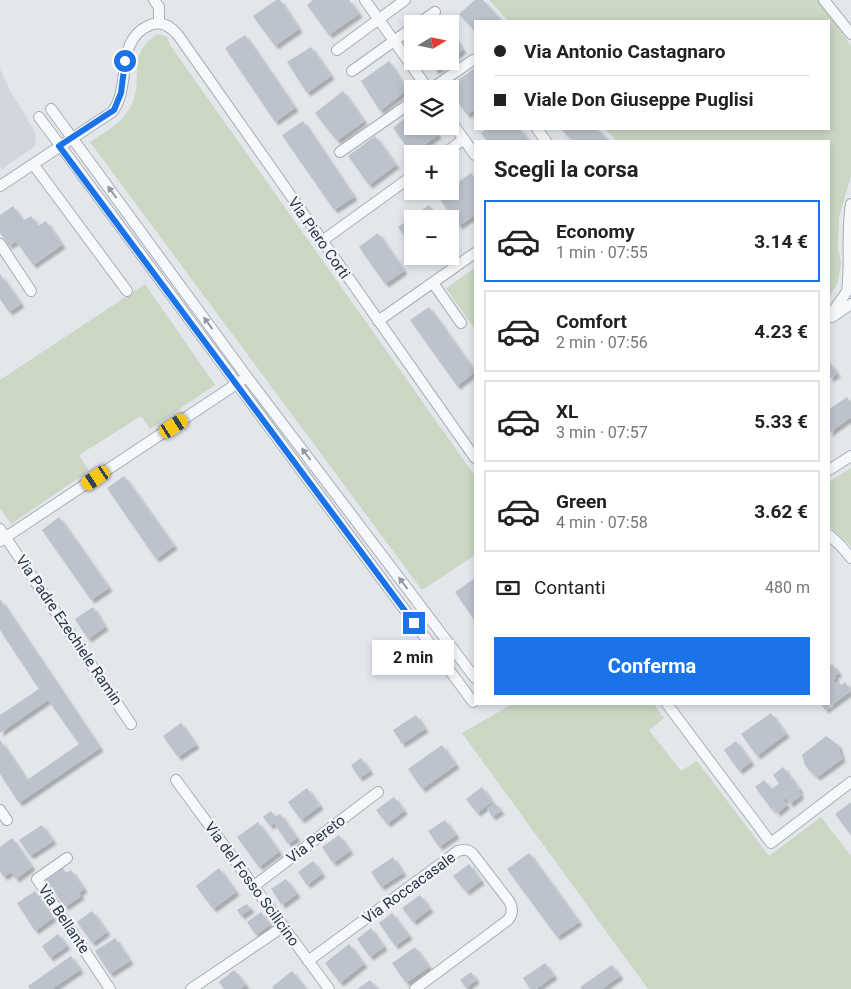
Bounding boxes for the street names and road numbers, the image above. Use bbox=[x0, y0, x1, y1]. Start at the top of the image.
street label: Via Piero Corti bbox=[284, 194, 354, 282]
street label: Via Padre Ezechiele Ramin bbox=[12, 552, 126, 708]
street label: Via Pereto bbox=[283, 811, 349, 867]
street label: Via del Fosso Scilicino bbox=[201, 818, 303, 950]
street label: Via Roccacasale bbox=[359, 848, 459, 928]
street label: Via Bellante bbox=[34, 881, 94, 957]

